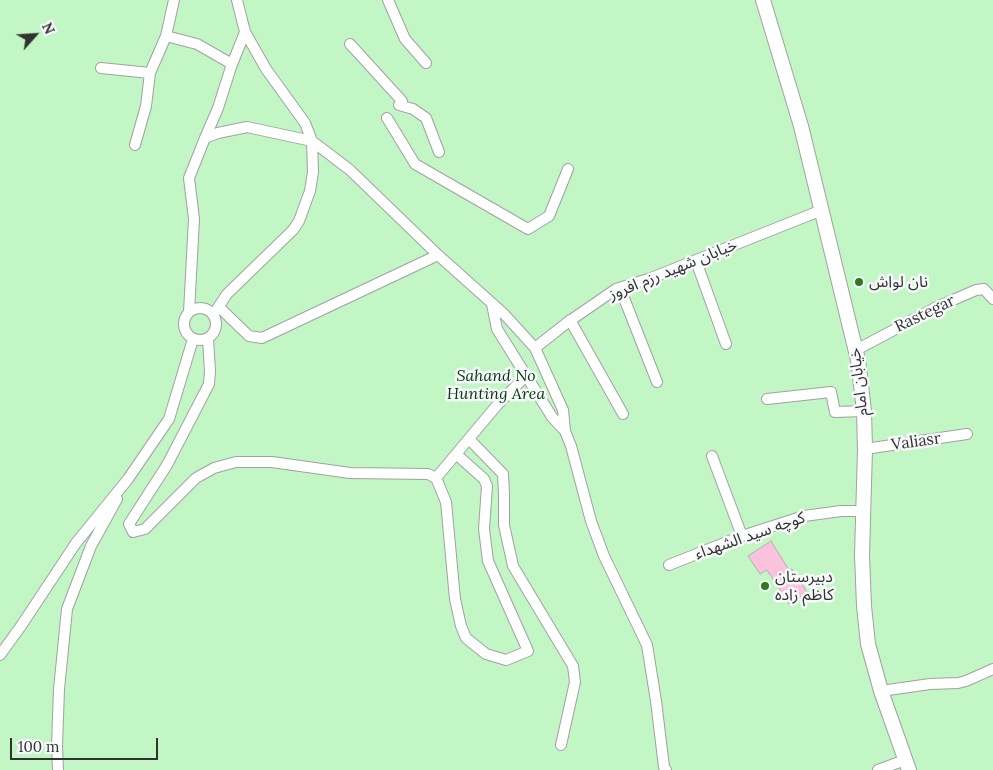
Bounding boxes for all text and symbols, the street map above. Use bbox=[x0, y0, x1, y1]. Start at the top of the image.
north arrow bbox=[10, 10, 60, 60]
text: N bbox=[38, 20, 59, 37]
street label: خیابان شهید رزم افروز bbox=[606, 235, 740, 305]
place label: نان لواش bbox=[869, 272, 928, 292]
marker: نان لواش bbox=[853, 276, 865, 288]
street label: Rastegar bbox=[892, 291, 958, 337]
street label: خیابان امام bbox=[845, 347, 873, 417]
park label: Sahand No Hunting Area bbox=[447, 366, 545, 404]
street label: Valiasr bbox=[890, 429, 942, 455]
street label: کوچه سید الشهداء bbox=[692, 508, 808, 564]
place label: دبیرستان کاظم زاده bbox=[775, 567, 834, 605]
marker: دبیرستان کاظم زاده bbox=[759, 580, 771, 592]
scale bar bbox=[12, 728, 160, 760]
text: 100 m bbox=[18, 737, 59, 756]

